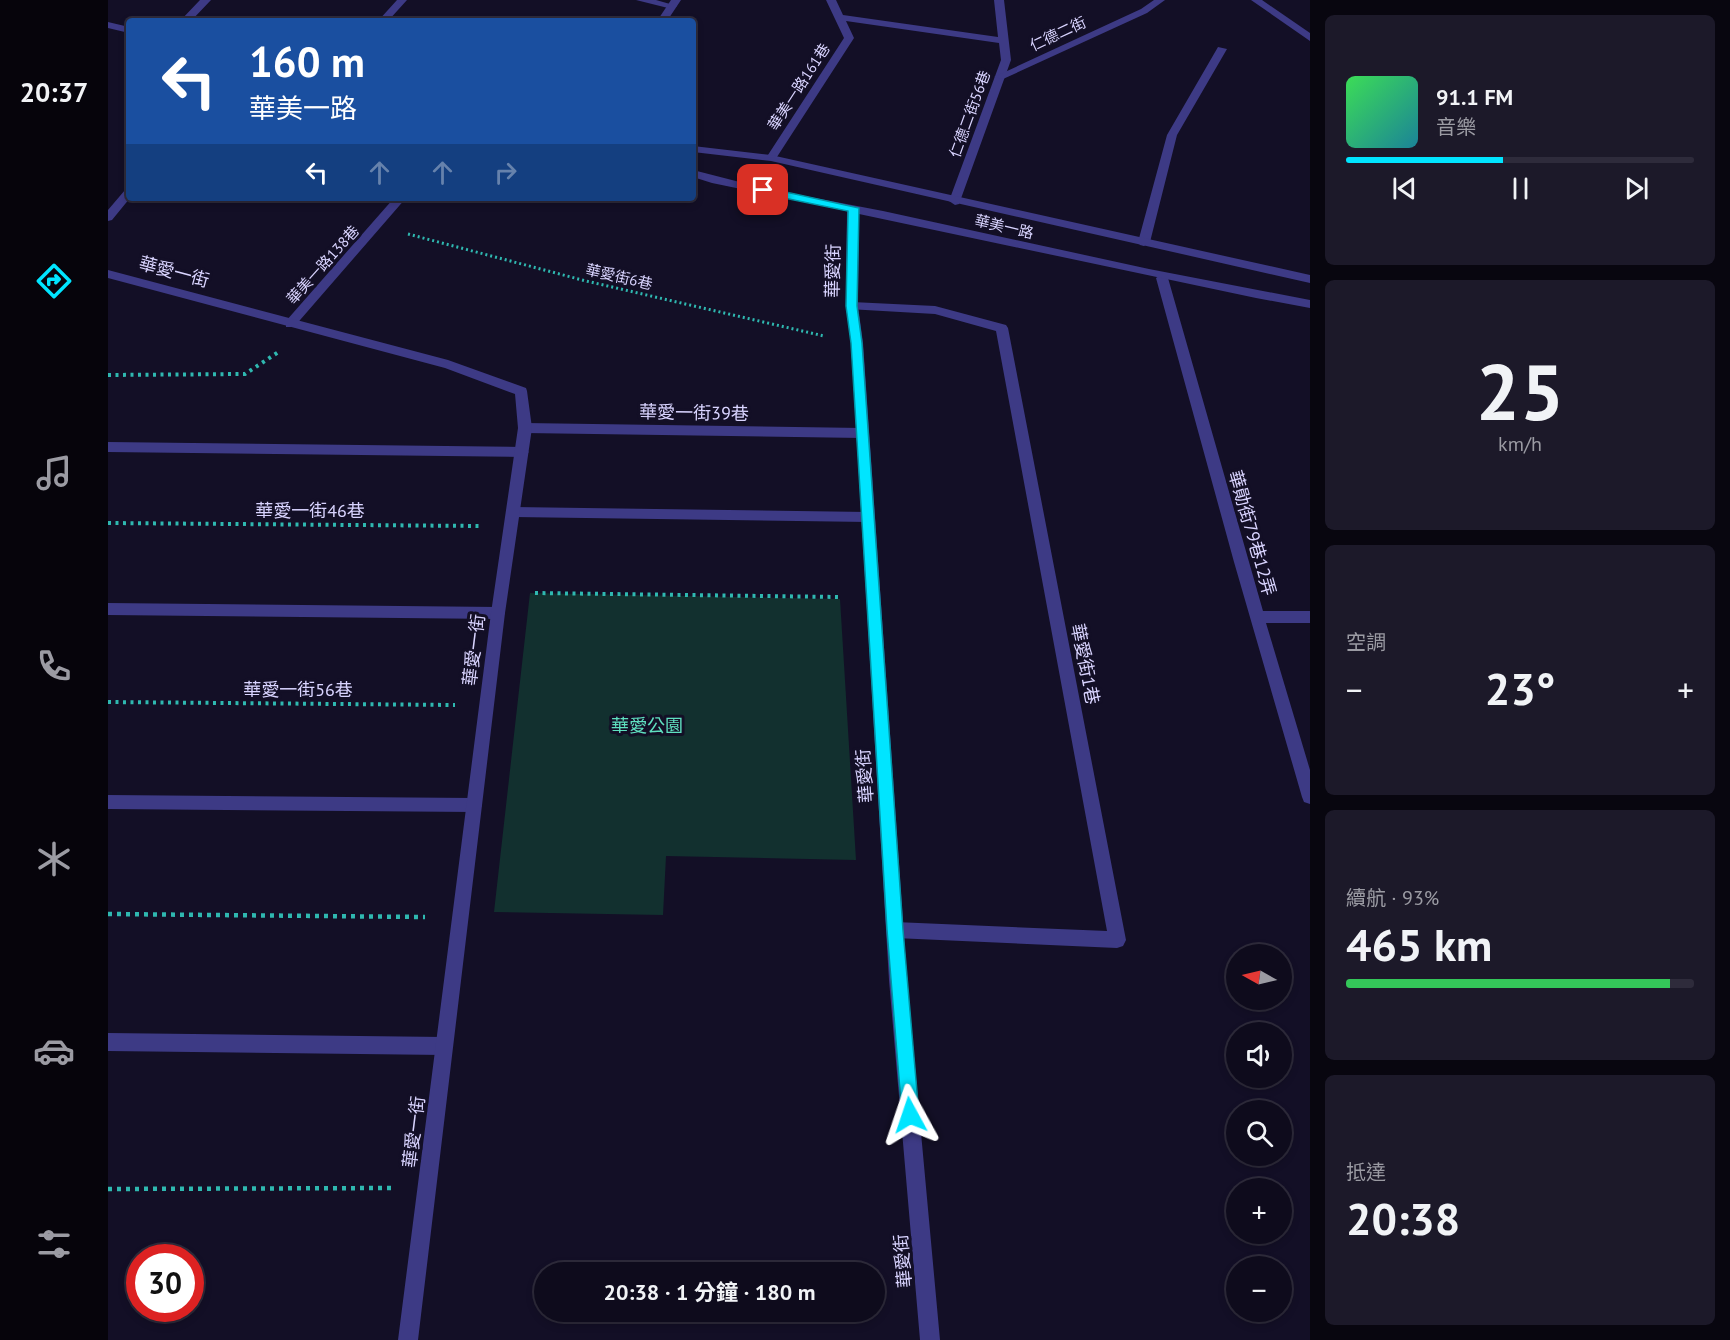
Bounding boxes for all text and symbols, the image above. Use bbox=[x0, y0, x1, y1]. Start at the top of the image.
street label: 仁德二街 bbox=[1027, 12, 1089, 55]
text: 160 m bbox=[249, 34, 365, 89]
street label: 華美一路161巷 bbox=[764, 40, 834, 134]
icon: left bbox=[150, 42, 228, 120]
street label: 仁德二街56巷 bbox=[945, 68, 994, 160]
text: 20:37 bbox=[20, 75, 88, 109]
text: 91.1 FM bbox=[1436, 83, 1513, 111]
text: 華美一路 bbox=[249, 91, 357, 125]
text: 音樂 bbox=[1436, 114, 1476, 140]
icon: left bbox=[300, 156, 333, 189]
icon: ahead bbox=[363, 156, 396, 189]
icon: ahead bbox=[426, 156, 459, 189]
icon: right bbox=[489, 156, 522, 189]
pin bbox=[737, 164, 788, 215]
icon: previous bbox=[1388, 172, 1421, 205]
icon: pause bbox=[1504, 172, 1537, 205]
icon: next bbox=[1620, 172, 1653, 205]
icon: arrive bbox=[746, 173, 779, 206]
street label: 華美一路 bbox=[973, 211, 1035, 243]
street label: 華美一路138巷 bbox=[282, 221, 363, 308]
street label: 華愛街 bbox=[821, 244, 844, 298]
street label: 華愛一街 bbox=[136, 251, 212, 292]
icon: directions bbox=[33, 260, 75, 302]
street label: 華愛街6巷 bbox=[584, 260, 654, 293]
text: 25 bbox=[1476, 341, 1564, 442]
street label: 華愛一街39巷 bbox=[639, 400, 749, 425]
text: km/h bbox=[1498, 431, 1542, 457]
icon: music bbox=[33, 452, 75, 494]
street label: 華勛街79巷12弄 bbox=[1224, 468, 1281, 598]
street label: 華愛一街46巷 bbox=[255, 499, 365, 522]
street label: 華愛一街 bbox=[458, 613, 489, 687]
street label: 華愛街1巷 bbox=[1066, 622, 1105, 706]
text: 空調 bbox=[1346, 629, 1386, 655]
icon: phone bbox=[33, 645, 75, 687]
text: 23° bbox=[1485, 659, 1555, 717]
text: − bbox=[1346, 668, 1363, 711]
text: + bbox=[1677, 668, 1694, 711]
street label: 華愛一街56巷 bbox=[243, 678, 353, 701]
park label: 華愛公園 bbox=[611, 714, 683, 737]
street label: 華愛街 bbox=[851, 748, 878, 804]
icon: climate bbox=[33, 838, 75, 880]
text: 續航 · 93% bbox=[1346, 885, 1439, 911]
text: 465 km bbox=[1346, 915, 1492, 973]
north arrow bbox=[1226, 944, 1292, 1010]
map controls bbox=[1226, 944, 1292, 1322]
button: sound bbox=[1226, 1022, 1292, 1088]
icon: car bbox=[33, 1030, 75, 1072]
position arrow bbox=[878, 1083, 942, 1147]
street label: 華愛一街 bbox=[398, 1095, 429, 1169]
button: search bbox=[1226, 1100, 1292, 1166]
text: 抵達 bbox=[1346, 1159, 1386, 1185]
button: + bbox=[1226, 1178, 1292, 1244]
text: 20:38 bbox=[1346, 1189, 1460, 1247]
icon: filters bbox=[33, 1223, 75, 1265]
street label: 華愛街 bbox=[889, 1233, 916, 1289]
speed limit sign: 30 bbox=[126, 1244, 204, 1322]
button: − bbox=[1226, 1256, 1292, 1322]
text: 20:38 · 1 分鐘 · 180 m bbox=[604, 1278, 815, 1306]

